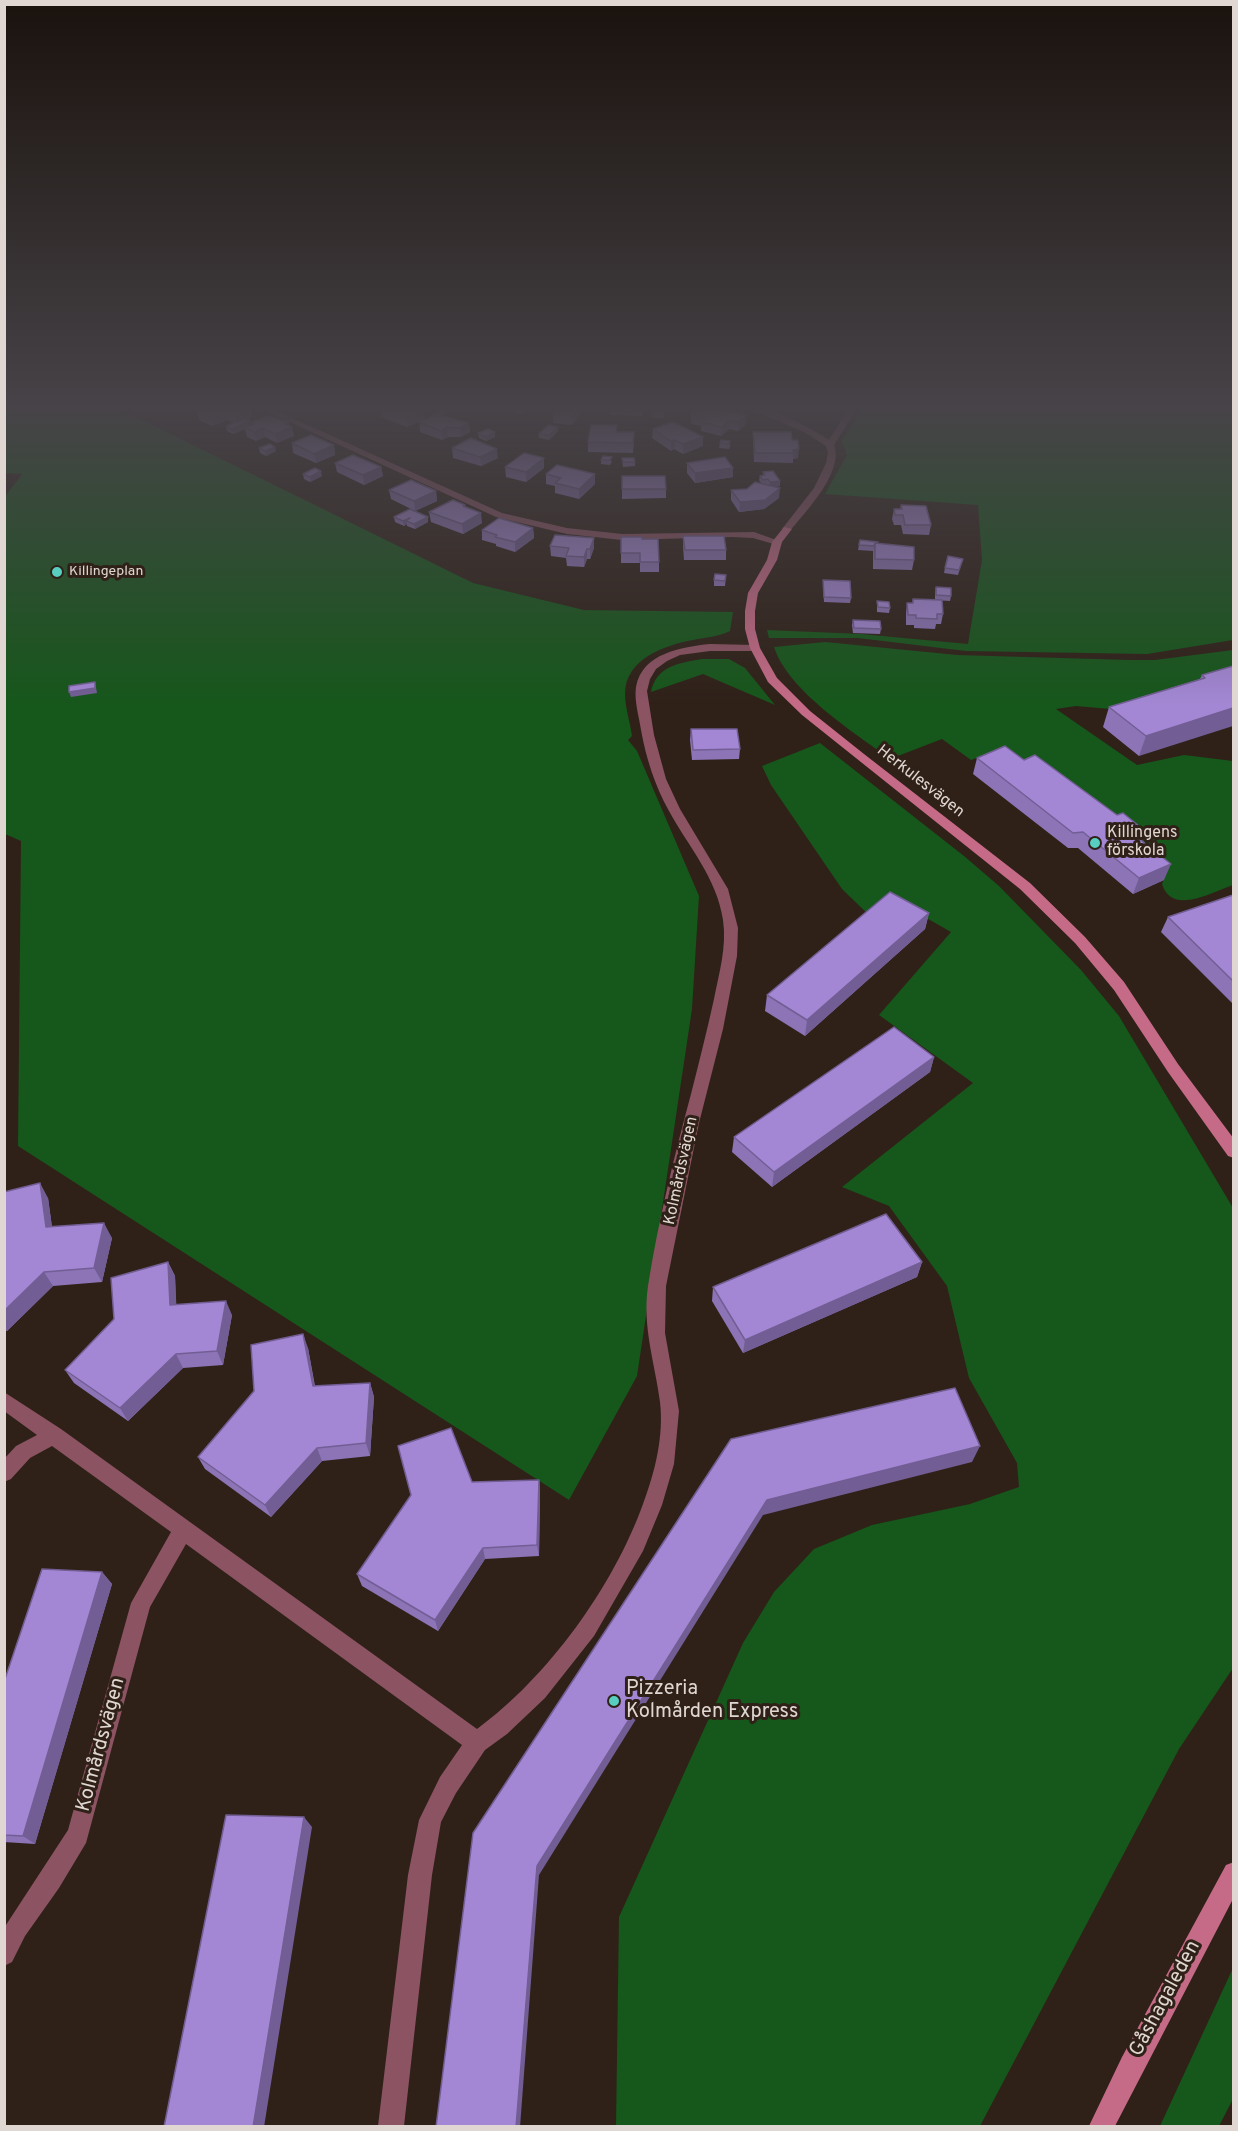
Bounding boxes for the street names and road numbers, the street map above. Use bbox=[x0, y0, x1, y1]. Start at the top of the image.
street label: Herkulesvägen bbox=[872, 742, 968, 822]
street label: Kolmårdsvägen bbox=[661, 1115, 703, 1227]
street label: Kolmårdsvägen bbox=[73, 1675, 131, 1815]
street label: Gåshagaleden bbox=[1125, 1937, 1207, 2061]

